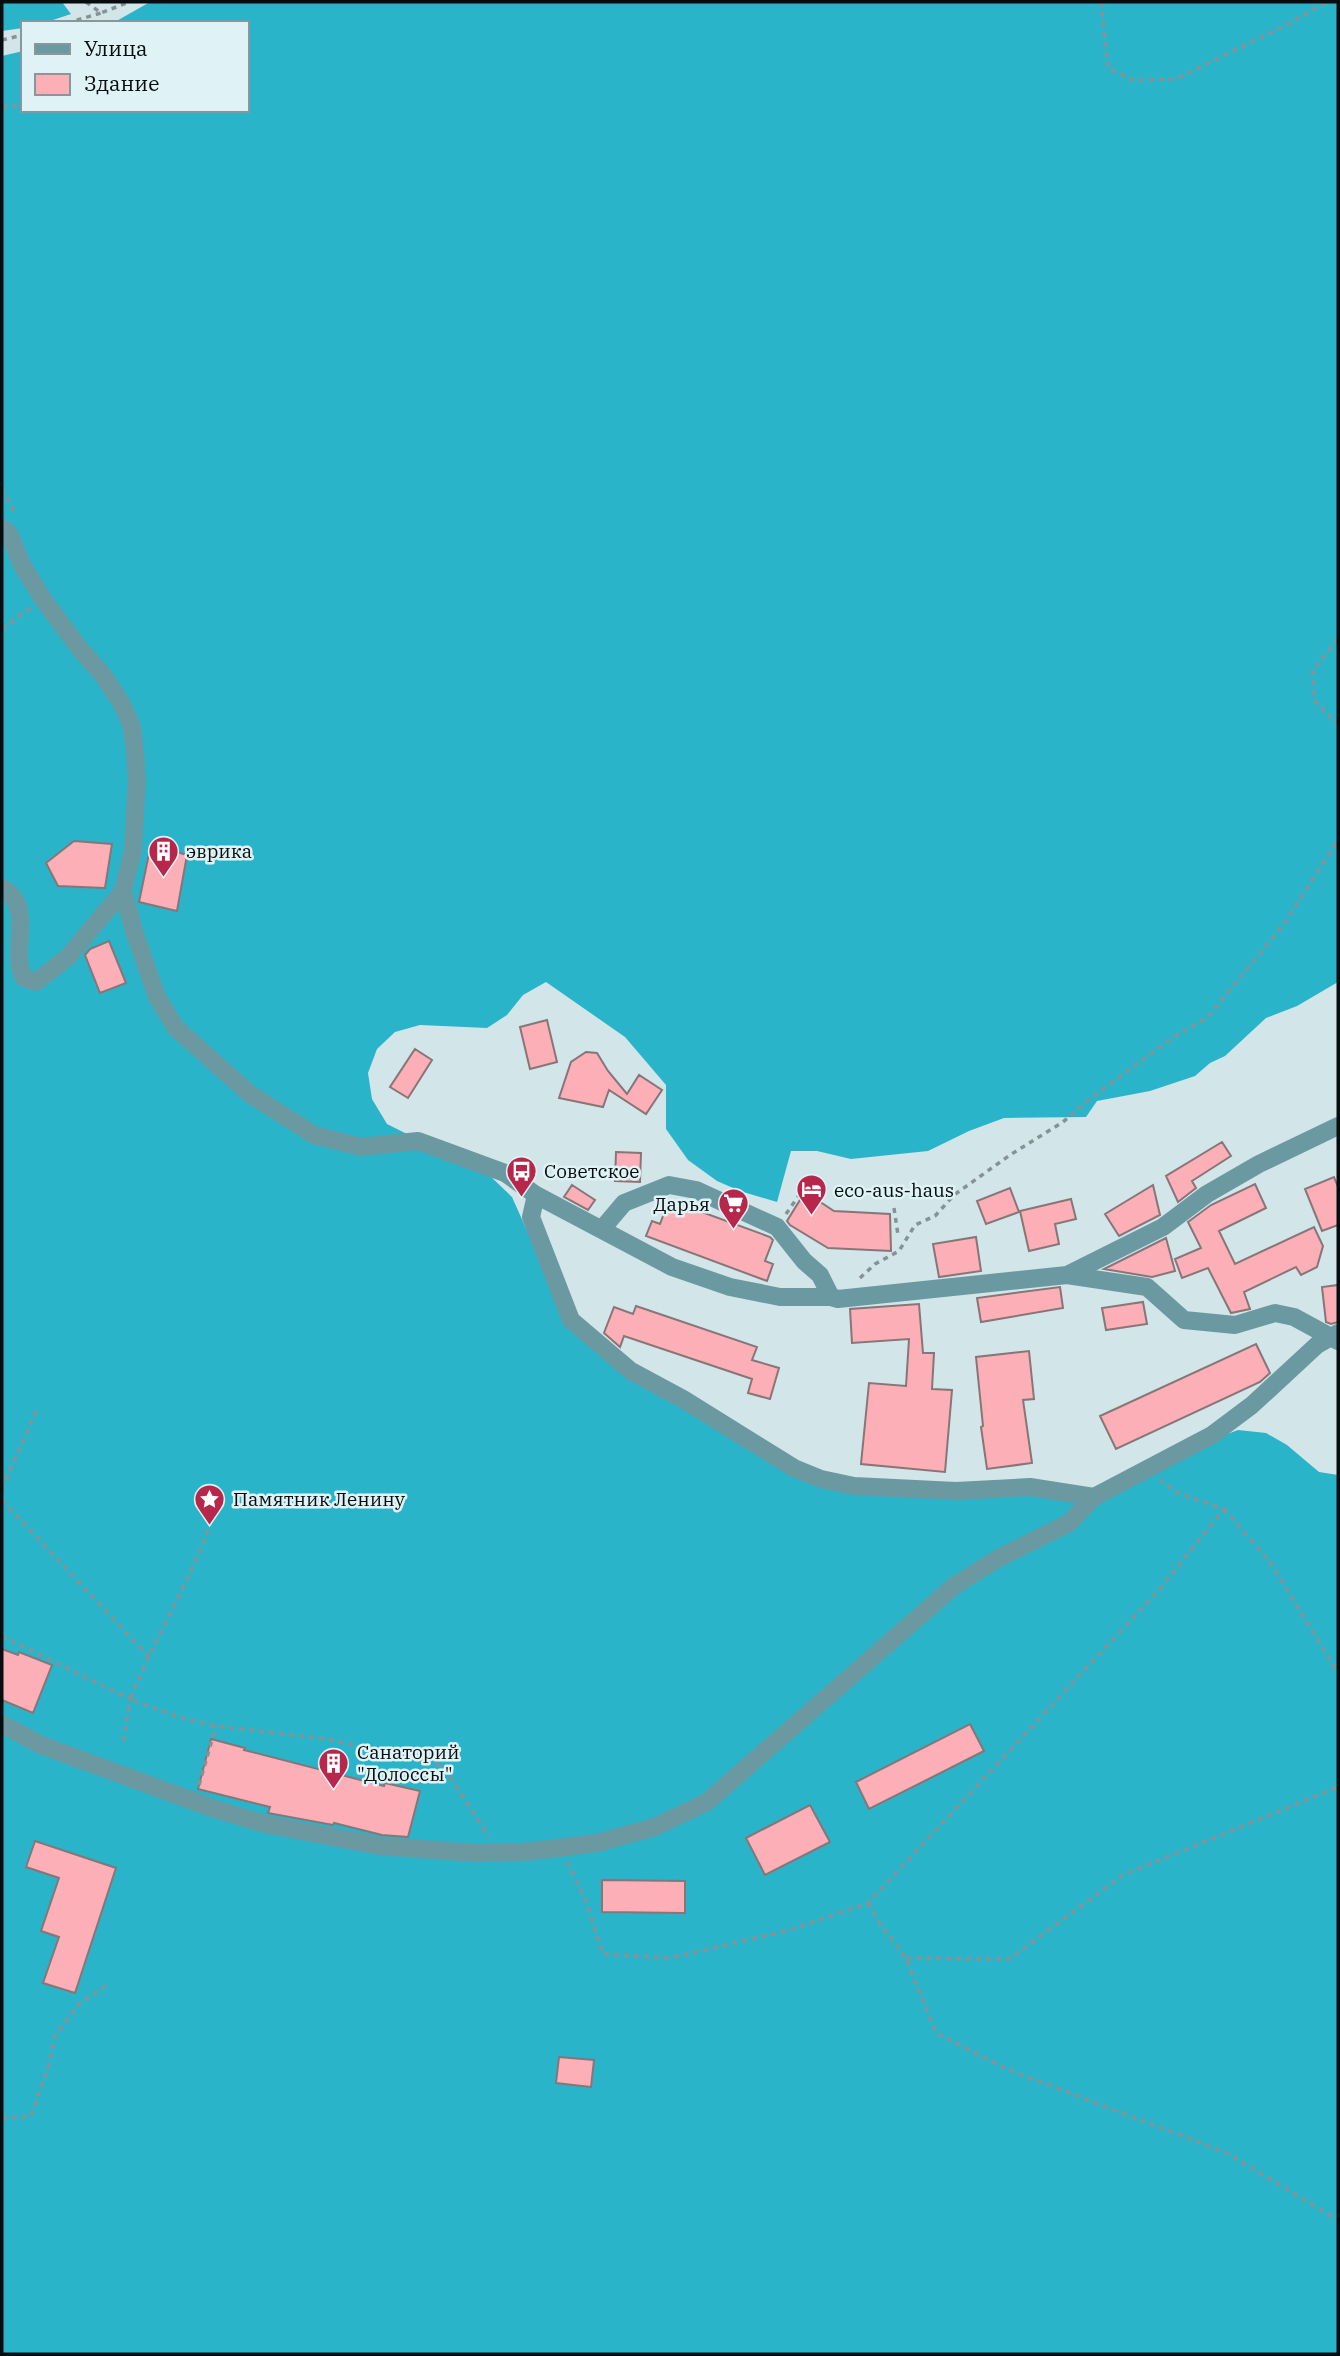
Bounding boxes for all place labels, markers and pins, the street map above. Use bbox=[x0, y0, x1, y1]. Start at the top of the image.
building icon: эврика bbox=[146, 834, 180, 878]
place label: эврика bbox=[186, 839, 252, 863]
bus stop icon: Советское bbox=[504, 1154, 538, 1198]
place label: Советское bbox=[544, 1159, 639, 1183]
hotel icon: eco-aus-haus bbox=[794, 1173, 828, 1217]
place label: eco-aus-haus bbox=[834, 1178, 954, 1202]
supermarket icon: Дарья bbox=[716, 1187, 750, 1231]
place label: Дарья bbox=[654, 1192, 710, 1216]
place icon: Памятник Ленину bbox=[193, 1482, 227, 1526]
place label: Памятник Ленину bbox=[233, 1487, 406, 1511]
place label: Санаторий "Долоссы" bbox=[357, 1740, 460, 1786]
building icon: Санаторий "Долоссы" bbox=[317, 1746, 351, 1790]

